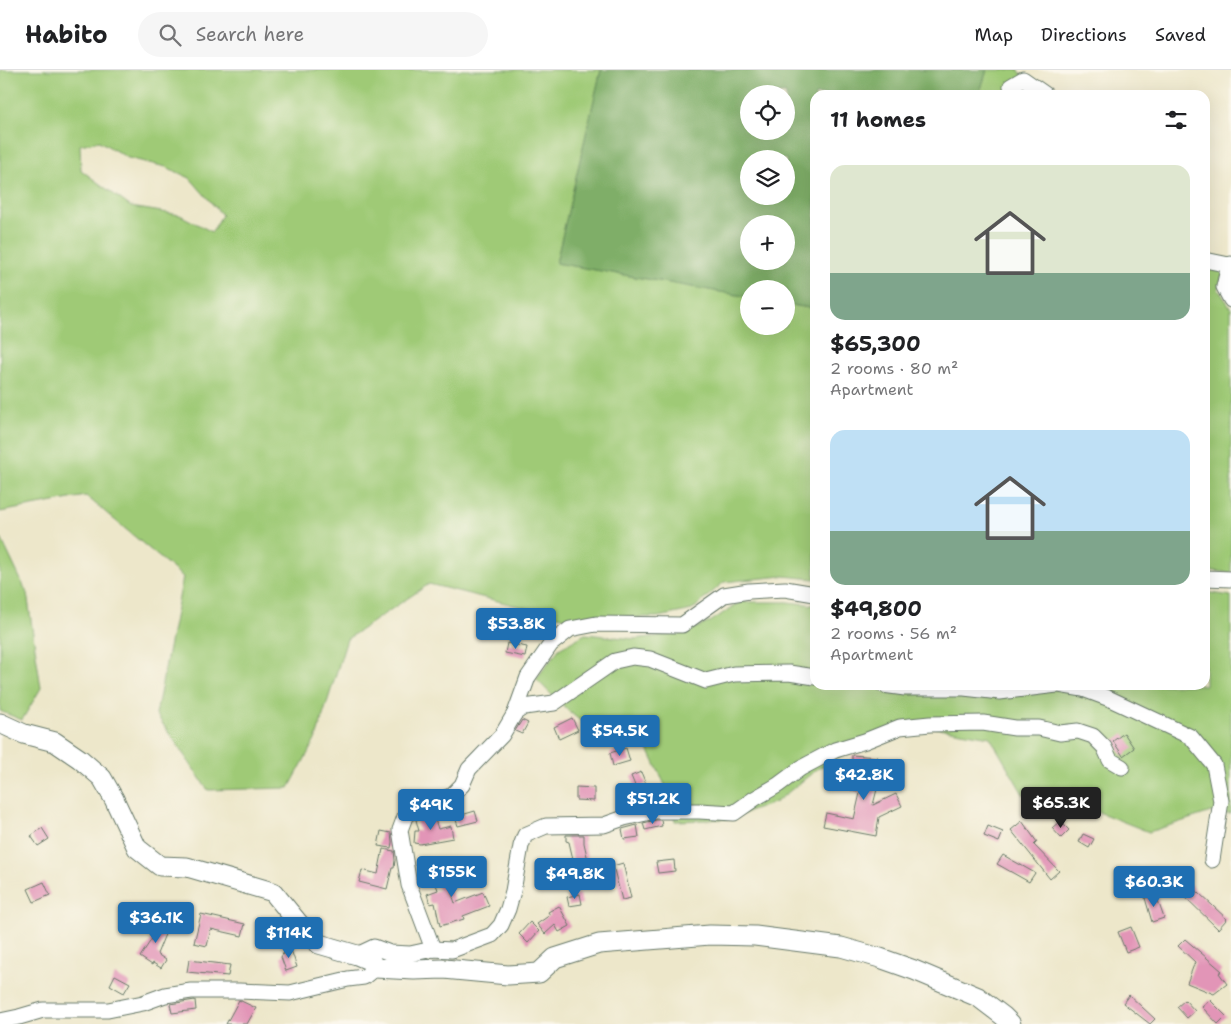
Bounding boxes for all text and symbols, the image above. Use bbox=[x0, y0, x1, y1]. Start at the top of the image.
search box bbox=[138, 12, 488, 57]
text: Habito bbox=[25, 19, 108, 51]
icon: search bbox=[156, 21, 184, 49]
text: Search here bbox=[196, 22, 304, 47]
text: Map bbox=[975, 23, 1013, 47]
text: Directions bbox=[1041, 23, 1127, 47]
text: Saved bbox=[1155, 23, 1206, 47]
map controls bbox=[740, 85, 795, 335]
button: locate bbox=[740, 85, 795, 140]
text: 11 homes bbox=[830, 106, 926, 134]
icon: filters bbox=[1162, 106, 1190, 134]
button: layers bbox=[740, 150, 795, 205]
icon: home bbox=[965, 198, 1055, 288]
button: + bbox=[740, 215, 795, 270]
button: − bbox=[740, 280, 795, 335]
text: $65,300 bbox=[830, 330, 921, 358]
text: 2 rooms · 80 m² bbox=[830, 358, 958, 379]
text: Apartment bbox=[830, 379, 913, 400]
icon: home bbox=[965, 463, 1055, 553]
text: $49,800 bbox=[830, 595, 922, 623]
pin: $53.8K bbox=[475, 608, 557, 650]
text: $53.8K bbox=[487, 613, 545, 634]
text: 2 rooms · 56 m² bbox=[830, 623, 957, 644]
text: Apartment bbox=[830, 644, 913, 665]
pin: $54.5K bbox=[579, 714, 661, 757]
text: $54.5K bbox=[592, 720, 648, 741]
pin: $42.8K bbox=[823, 758, 905, 801]
text: $42.8K bbox=[835, 764, 893, 785]
pin: $51.2K bbox=[612, 782, 694, 825]
pin: $65.3K bbox=[1020, 786, 1102, 829]
pin: $49K bbox=[401, 788, 461, 831]
text: $51.2K bbox=[626, 788, 680, 809]
text: $65.3K bbox=[1032, 792, 1090, 813]
text: $49K bbox=[409, 794, 453, 815]
pin: $155K bbox=[417, 856, 487, 898]
pin: $49.8K bbox=[534, 858, 616, 900]
text: $155K bbox=[428, 861, 476, 882]
text: $49.8K bbox=[545, 863, 605, 884]
pin: $60.3K bbox=[1113, 866, 1195, 908]
text: $60.3K bbox=[1125, 871, 1183, 892]
pin: $36.1K bbox=[115, 902, 197, 944]
text: $36.1K bbox=[129, 907, 183, 928]
pin: $114K bbox=[254, 916, 324, 959]
text: $114K bbox=[266, 922, 312, 943]

